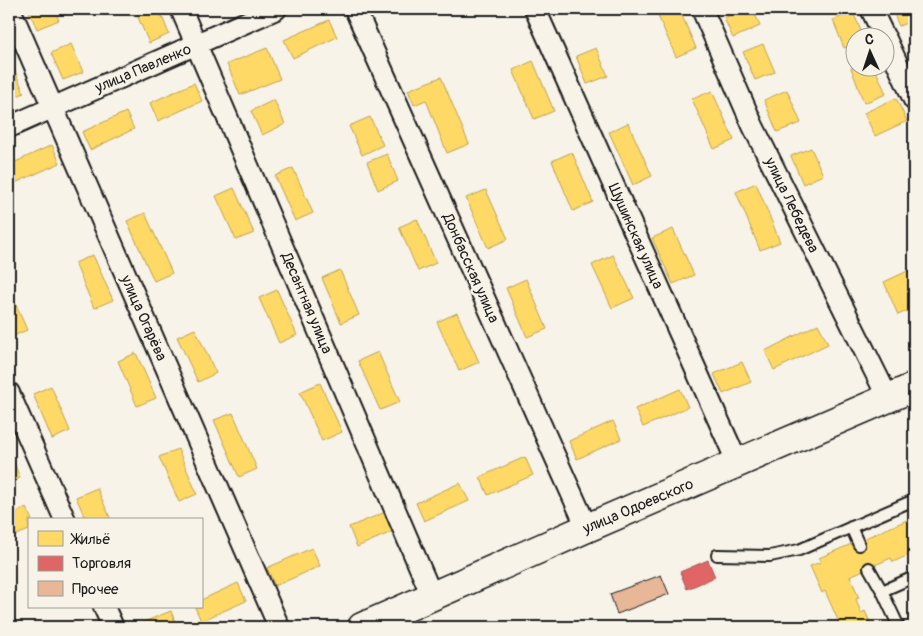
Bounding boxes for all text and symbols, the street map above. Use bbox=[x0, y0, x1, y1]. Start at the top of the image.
north arrow bbox=[846, 28, 896, 78]
text: С bbox=[865, 31, 874, 48]
street label: улица Павленко bbox=[91, 40, 194, 98]
street label: улица Лебедева bbox=[760, 154, 823, 256]
street label: Шушинская улица bbox=[604, 181, 667, 292]
street label: Донбасская улица bbox=[438, 210, 503, 326]
street label: Десантная улица bbox=[276, 249, 336, 357]
street label: улица Огарёва bbox=[116, 272, 171, 364]
street label: улица Одоевского bbox=[579, 475, 696, 539]
legend bbox=[28, 518, 202, 608]
text: Жильё bbox=[70, 530, 111, 549]
text: Торговля bbox=[72, 554, 131, 573]
text: Прочее bbox=[72, 580, 119, 599]

